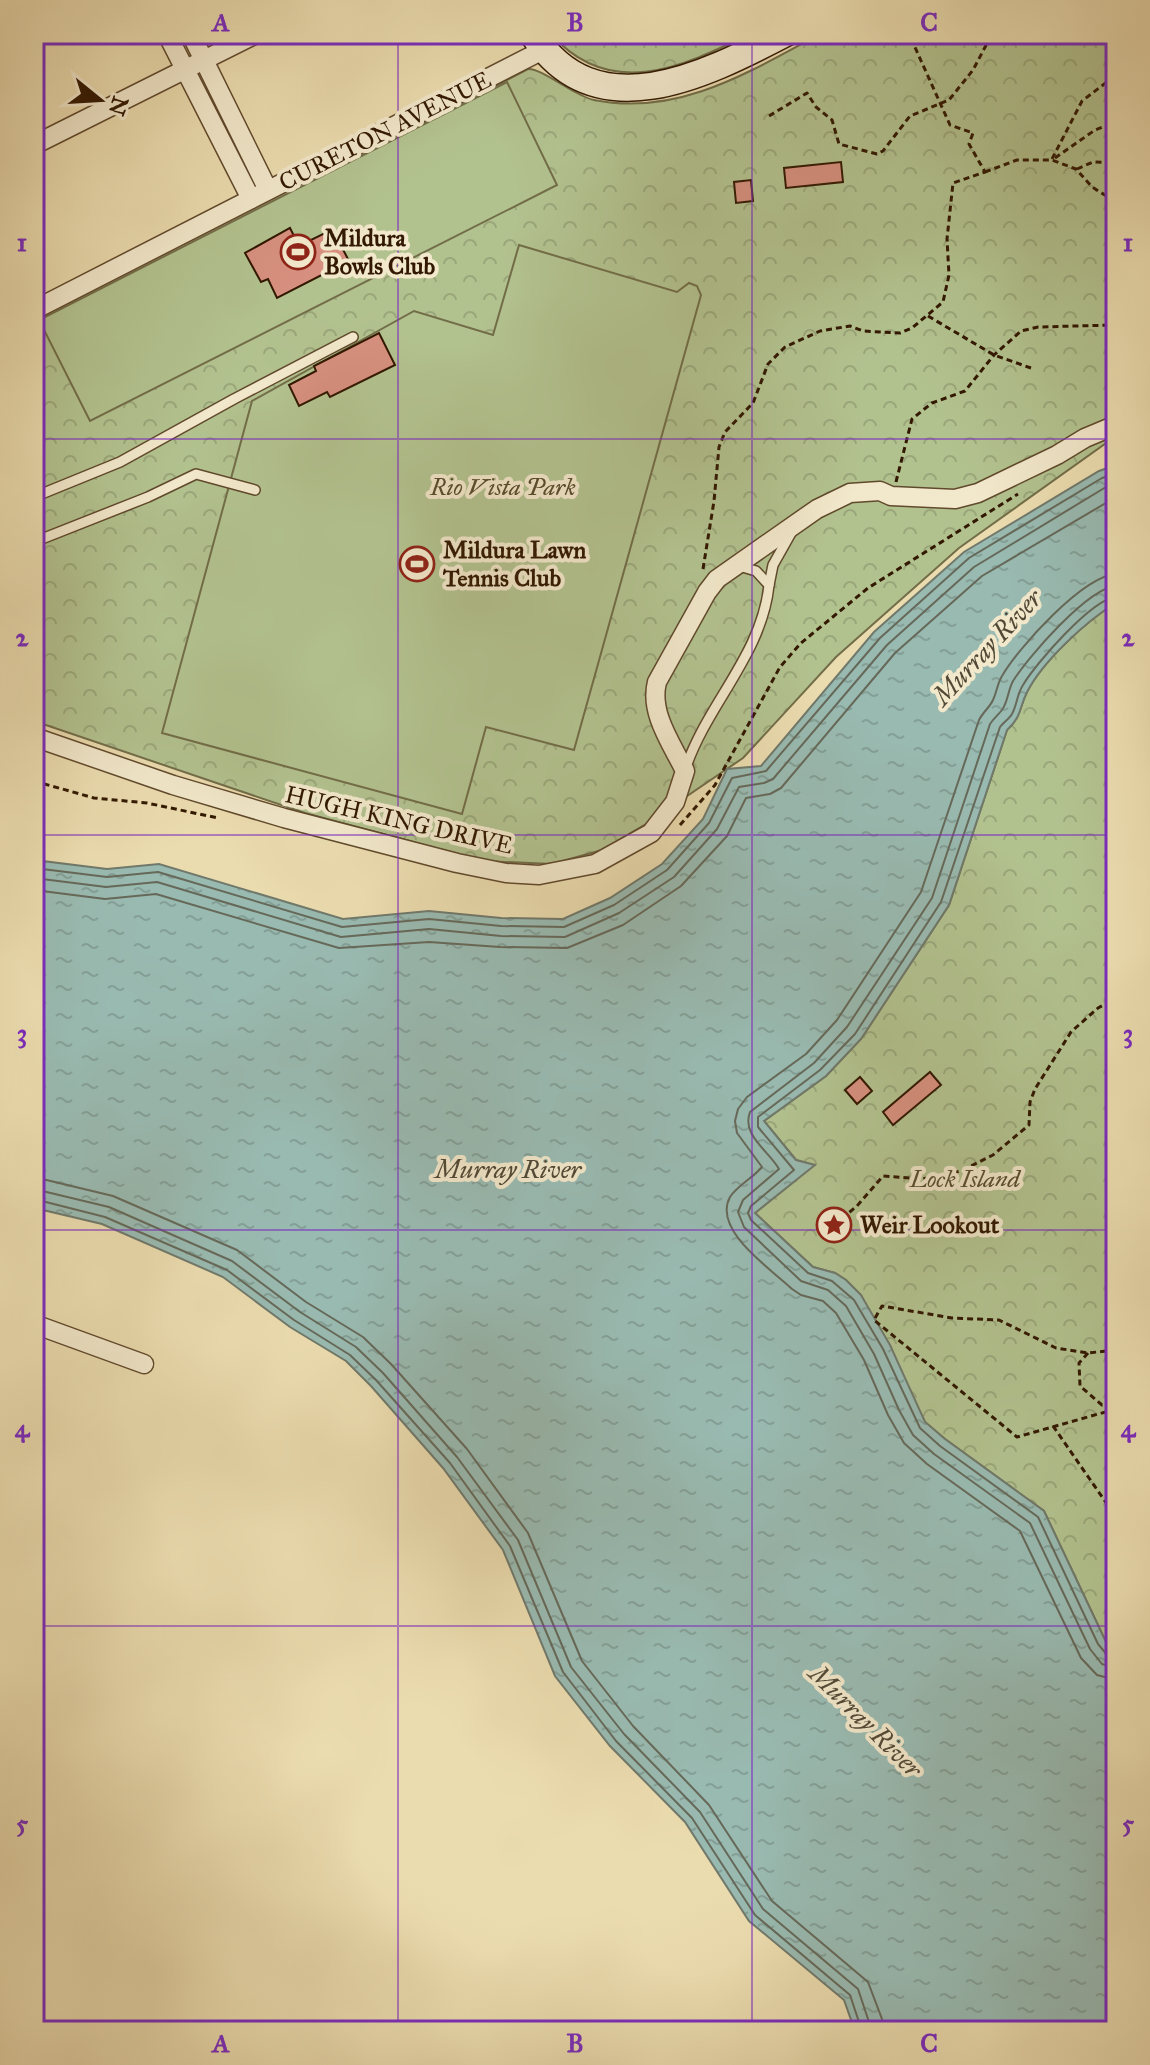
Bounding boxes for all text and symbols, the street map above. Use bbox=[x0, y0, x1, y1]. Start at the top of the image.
text: A bbox=[210, 6, 230, 38]
text: B bbox=[566, 6, 584, 38]
text: C bbox=[920, 6, 938, 38]
north arrow bbox=[60, 60, 140, 140]
street label: CURETON AVENUE bbox=[274, 65, 496, 197]
text: N bbox=[103, 93, 134, 119]
place label: Mildura Bowls Club bbox=[324, 223, 436, 281]
text: 1 bbox=[17, 226, 27, 258]
text: 1 bbox=[1123, 226, 1133, 258]
sports icon: Mildura Bowls Club bbox=[279, 233, 317, 271]
park label: Rio Vista Park bbox=[429, 472, 576, 502]
place label: Mildura Lawn Tennis Club bbox=[442, 535, 586, 593]
sports icon: Mildura Lawn Tennis Club bbox=[398, 545, 436, 583]
water label: Murray River bbox=[923, 582, 1049, 714]
text: 2 bbox=[16, 621, 30, 653]
text: 2 bbox=[1122, 621, 1136, 653]
street label: HUGH KING DRIVE bbox=[282, 779, 516, 861]
text: 3 bbox=[17, 1017, 27, 1049]
text: 3 bbox=[1123, 1017, 1133, 1049]
water label: Murray River bbox=[432, 1153, 582, 1185]
park label: Lock Island bbox=[909, 1164, 1022, 1194]
place icon: Weir Lookout bbox=[815, 1206, 853, 1244]
place label: Weir Lookout bbox=[860, 1210, 1000, 1240]
text: 4 bbox=[15, 1412, 31, 1444]
text: 4 bbox=[1121, 1412, 1137, 1444]
water label: Murray River bbox=[801, 1656, 930, 1785]
text: 5 bbox=[16, 1807, 29, 1839]
text: 5 bbox=[1122, 1807, 1135, 1839]
text: A bbox=[210, 2027, 230, 2059]
text: B bbox=[566, 2027, 584, 2059]
text: C bbox=[920, 2027, 938, 2059]

